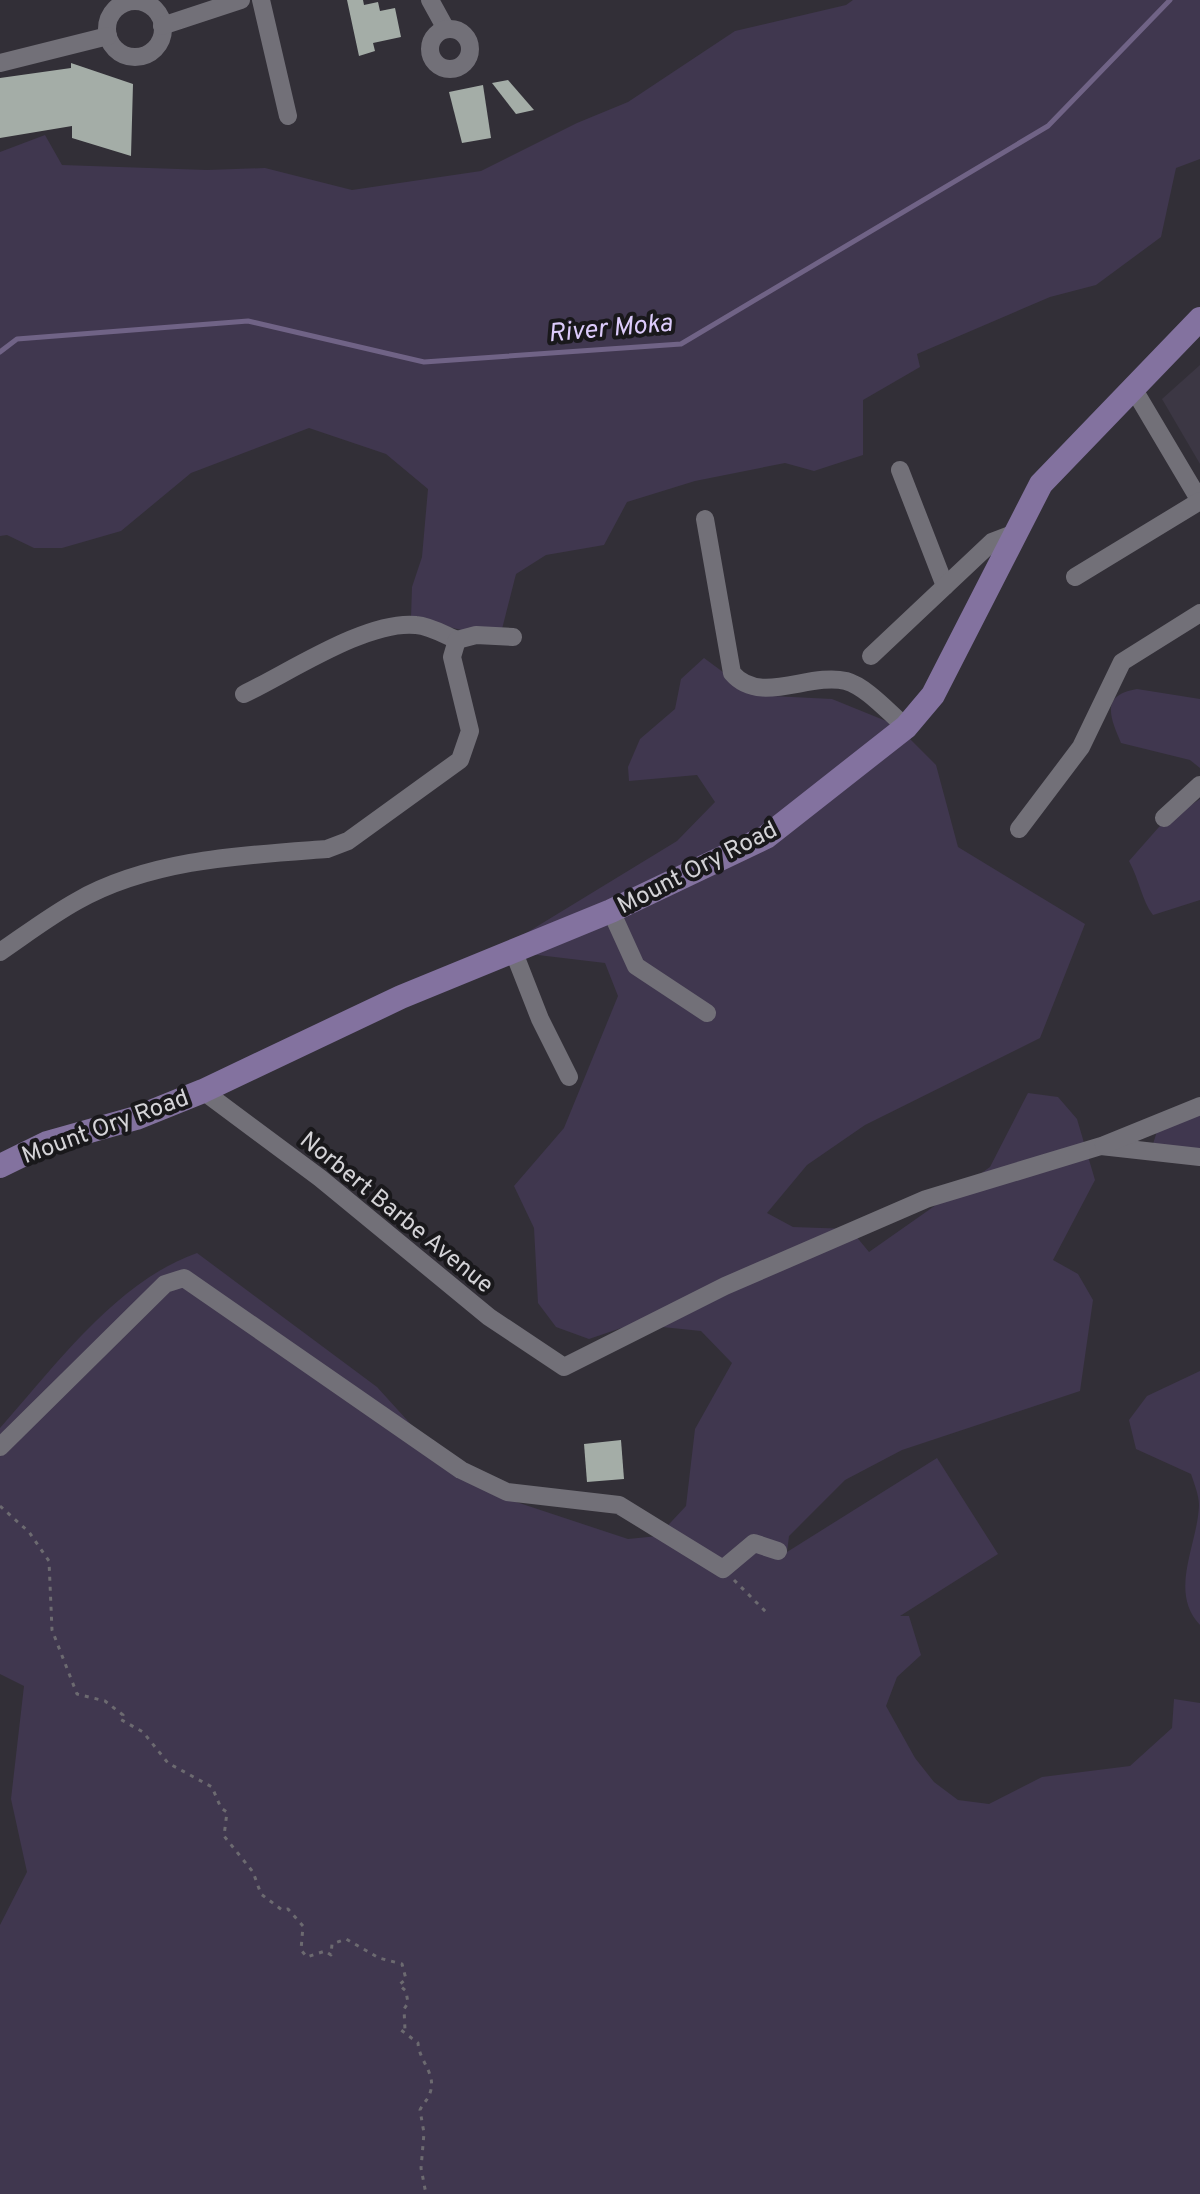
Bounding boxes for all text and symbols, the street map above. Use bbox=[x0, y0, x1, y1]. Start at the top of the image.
water label: River Moka bbox=[547, 308, 674, 351]
street label: Mount Ory Road bbox=[613, 816, 783, 922]
street label: Mount Ory Road bbox=[18, 1084, 193, 1172]
street label: Norbert Barbe Avenue bbox=[293, 1126, 499, 1301]

